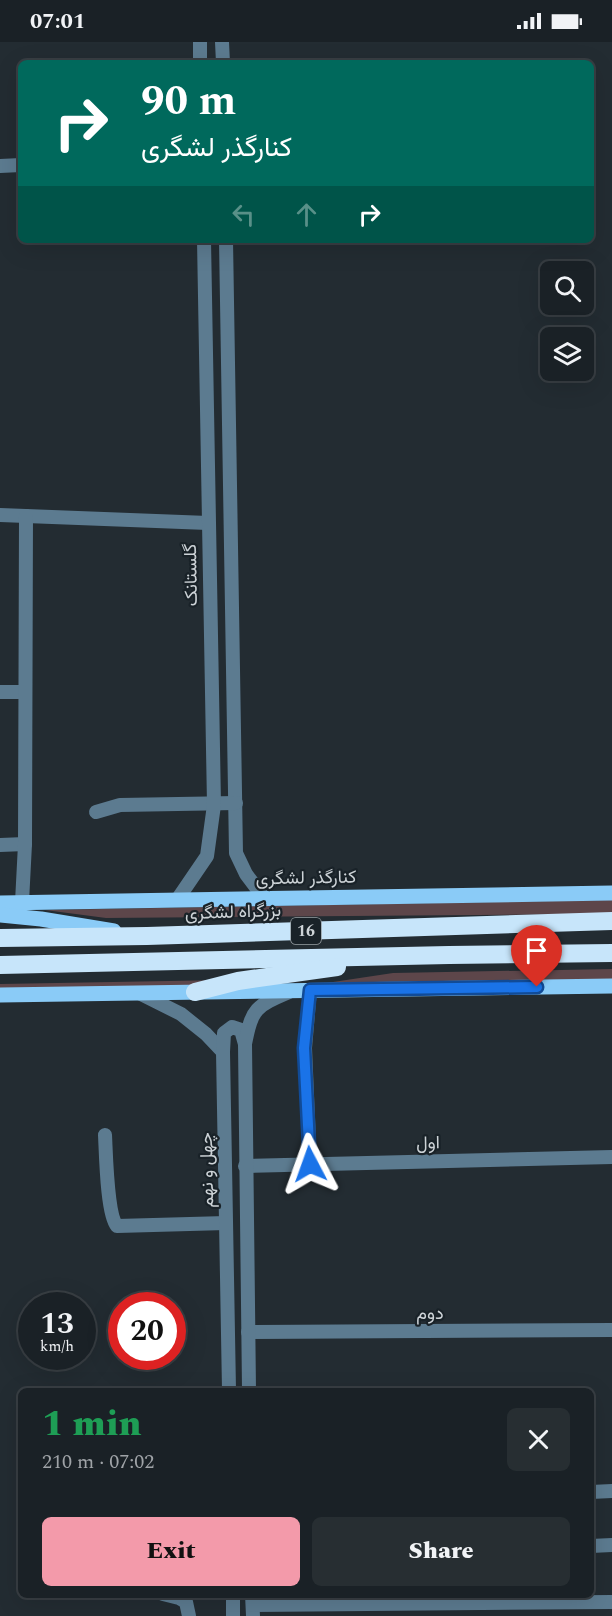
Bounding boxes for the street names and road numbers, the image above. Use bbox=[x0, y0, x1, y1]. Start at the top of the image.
street label: گلستانک bbox=[177, 543, 205, 607]
street label: کنارگذر لشگری bbox=[255, 864, 357, 892]
street label: بزرگراه لشگری bbox=[184, 897, 282, 927]
road number: 16 bbox=[291, 918, 321, 944]
street label: اول bbox=[416, 1129, 440, 1157]
street label: چهل و نهم bbox=[193, 1132, 221, 1208]
street label: دوم bbox=[416, 1300, 444, 1327]

